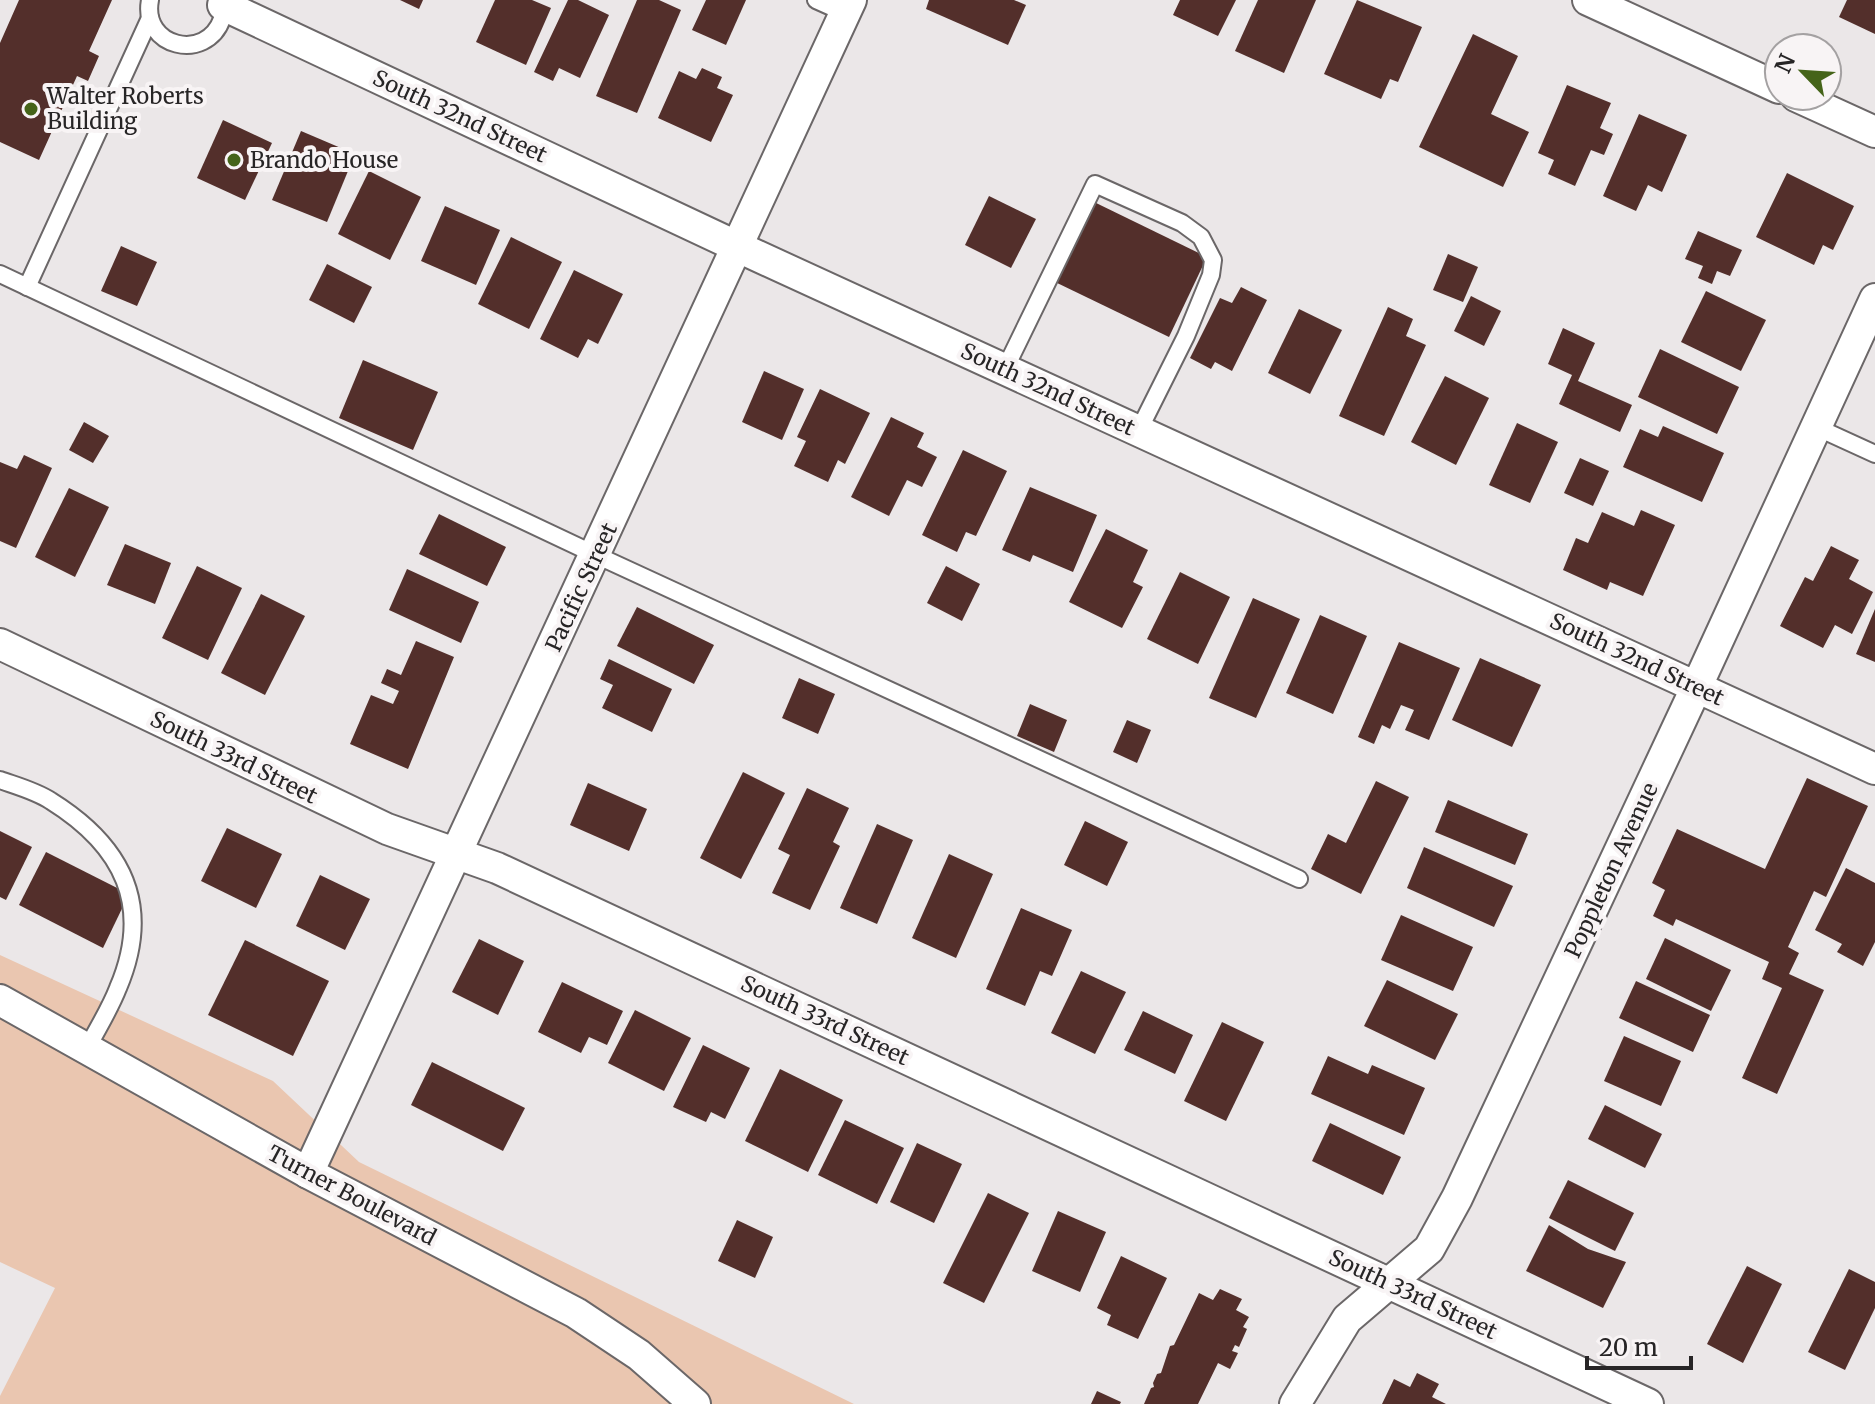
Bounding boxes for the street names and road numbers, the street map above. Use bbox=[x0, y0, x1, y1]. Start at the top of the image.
street label: South 32nd Street bbox=[369, 63, 552, 169]
street label: South 32nd Street bbox=[957, 336, 1140, 442]
street label: Pacific Street bbox=[539, 518, 623, 656]
street label: South 32nd Street bbox=[1546, 606, 1729, 712]
street label: South 33rd Street bbox=[146, 704, 322, 810]
street label: Poppleton Avenue bbox=[1558, 778, 1664, 962]
street label: South 33rd Street bbox=[736, 969, 914, 1071]
street label: Turner Boulevard bbox=[263, 1139, 441, 1251]
street label: South 33rd Street bbox=[1324, 1243, 1502, 1345]

